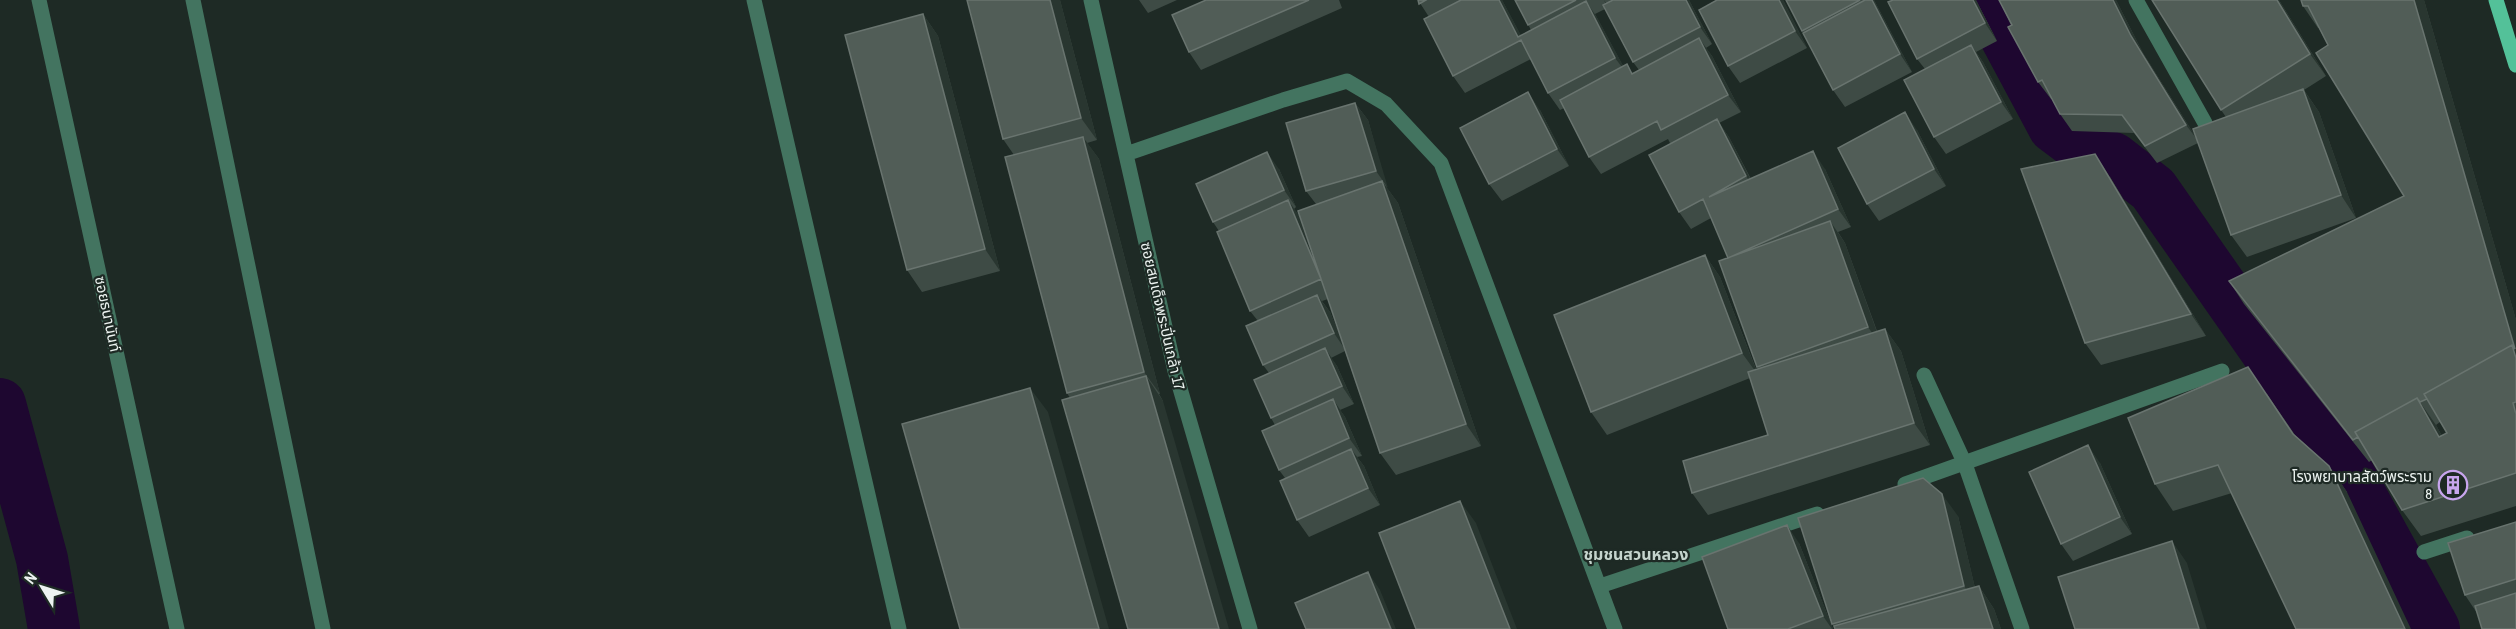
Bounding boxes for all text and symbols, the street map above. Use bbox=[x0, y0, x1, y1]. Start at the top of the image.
street label: ซอยสมเด็จพระปิ่นเกล้า 17 bbox=[1136, 240, 1190, 392]
street label: ซอยธนานันท์ bbox=[90, 274, 126, 354]
place label: โรงพยาบาลสัตว์พระราม 8 bbox=[2292, 466, 2432, 504]
building icon: โรงพยาบาลสัตว์พระราม 8 bbox=[2437, 469, 2469, 501]
district label: ชุมชนสวนหลวง bbox=[1584, 543, 1688, 565]
north arrow bbox=[12, 557, 72, 617]
text: N bbox=[19, 567, 42, 588]

